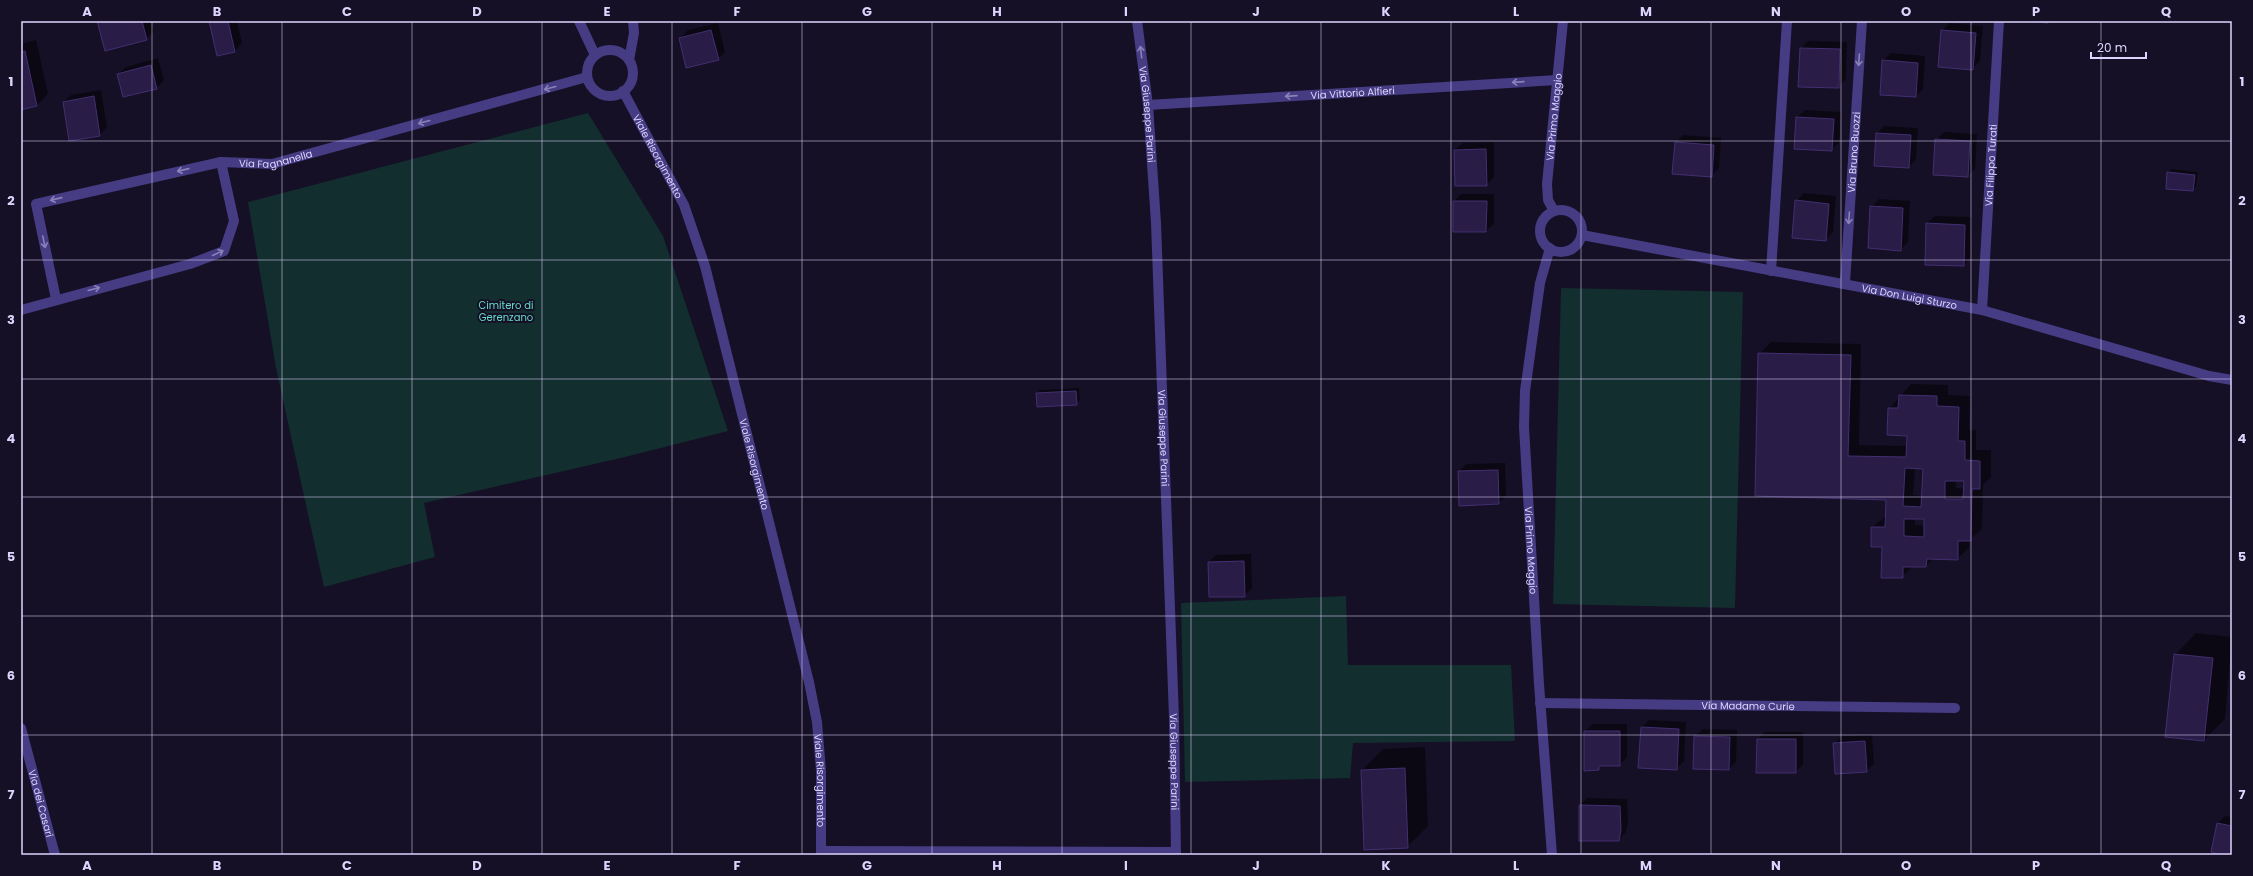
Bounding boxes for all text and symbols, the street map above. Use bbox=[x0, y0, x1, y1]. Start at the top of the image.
text: A bbox=[82, 2, 92, 21]
text: B bbox=[213, 2, 222, 21]
text: C bbox=[342, 2, 352, 21]
text: D bbox=[472, 2, 482, 21]
text: E bbox=[603, 2, 611, 21]
text: F bbox=[733, 2, 741, 21]
text: G bbox=[862, 2, 872, 21]
text: H bbox=[992, 2, 1002, 21]
text: I bbox=[1124, 2, 1128, 21]
text: J bbox=[1252, 2, 1260, 21]
text: K bbox=[1381, 2, 1391, 21]
text: L bbox=[1513, 2, 1519, 21]
text: M bbox=[1640, 2, 1652, 21]
text: N bbox=[1771, 2, 1781, 21]
text: O bbox=[1901, 2, 1911, 21]
text: P bbox=[2032, 2, 2040, 21]
text: Q bbox=[2161, 2, 2171, 21]
scale bar bbox=[2091, 34, 2146, 60]
text: 20 m bbox=[2097, 39, 2127, 56]
one-way arrow bbox=[1137, 46, 1145, 59]
one-way arrow bbox=[1856, 53, 1863, 66]
street label: Via Giuseppe Parini bbox=[1135, 65, 1159, 163]
text: 1 bbox=[9, 72, 13, 91]
street label: Via Primo Maggio bbox=[1542, 72, 1565, 161]
text: 1 bbox=[2240, 72, 2244, 91]
one-way arrow bbox=[1512, 79, 1525, 86]
street label: Via Vittorio Alfieri bbox=[1310, 82, 1395, 103]
one-way arrow bbox=[543, 85, 556, 92]
one-way arrow bbox=[1285, 93, 1298, 100]
street label: Viale Risorgimento bbox=[629, 111, 687, 201]
street label: Via Bruno Buozzi bbox=[1843, 111, 1864, 193]
one-way arrow bbox=[418, 119, 431, 127]
street label: Via Filippo Turati bbox=[1981, 124, 2000, 207]
street label: Via Fagnanella bbox=[239, 146, 314, 172]
one-way arrow bbox=[177, 167, 190, 175]
text: 2 bbox=[7, 191, 15, 210]
text: 2 bbox=[2238, 191, 2246, 210]
one-way arrow bbox=[50, 196, 63, 204]
one-way arrow bbox=[1846, 211, 1853, 224]
one-way arrow bbox=[40, 236, 48, 249]
one-way arrow bbox=[212, 248, 224, 256]
street label: Via Don Luigi Sturzo bbox=[1860, 280, 1958, 313]
one-way arrow bbox=[87, 285, 100, 292]
park label: Cimitero di Gerenzano bbox=[479, 298, 533, 325]
text: 3 bbox=[7, 310, 15, 329]
text: 3 bbox=[2238, 310, 2246, 329]
street label: Via Giuseppe Parini bbox=[1155, 389, 1173, 487]
street label: Viale Risorgimento bbox=[736, 417, 773, 511]
text: 4 bbox=[7, 429, 16, 448]
text: 4 bbox=[2238, 429, 2247, 448]
street label: Via Primo Maggio bbox=[1521, 506, 1541, 595]
text: 5 bbox=[7, 547, 15, 566]
text: 5 bbox=[2238, 547, 2246, 566]
text: 6 bbox=[7, 666, 15, 685]
text: 6 bbox=[2238, 666, 2246, 685]
street label: Via Madame Curie bbox=[1701, 697, 1795, 714]
street label: Via Giuseppe Parini bbox=[1166, 713, 1183, 810]
street label: Viale Risorgimento bbox=[810, 733, 829, 827]
street label: Via dei Casari bbox=[25, 768, 57, 839]
text: 7 bbox=[8, 785, 15, 804]
text: 7 bbox=[2239, 785, 2246, 804]
text: A bbox=[82, 856, 92, 875]
text: B bbox=[213, 856, 222, 875]
text: C bbox=[342, 856, 352, 875]
text: D bbox=[472, 856, 482, 875]
text: E bbox=[603, 856, 611, 875]
text: F bbox=[733, 856, 741, 875]
text: G bbox=[862, 856, 872, 875]
text: H bbox=[992, 856, 1002, 875]
text: I bbox=[1124, 856, 1128, 875]
text: J bbox=[1252, 856, 1260, 875]
text: K bbox=[1381, 856, 1391, 875]
text: L bbox=[1513, 856, 1519, 875]
text: M bbox=[1640, 856, 1652, 875]
text: N bbox=[1771, 856, 1781, 875]
text: O bbox=[1901, 856, 1911, 875]
text: P bbox=[2032, 856, 2040, 875]
text: Q bbox=[2161, 856, 2171, 875]

